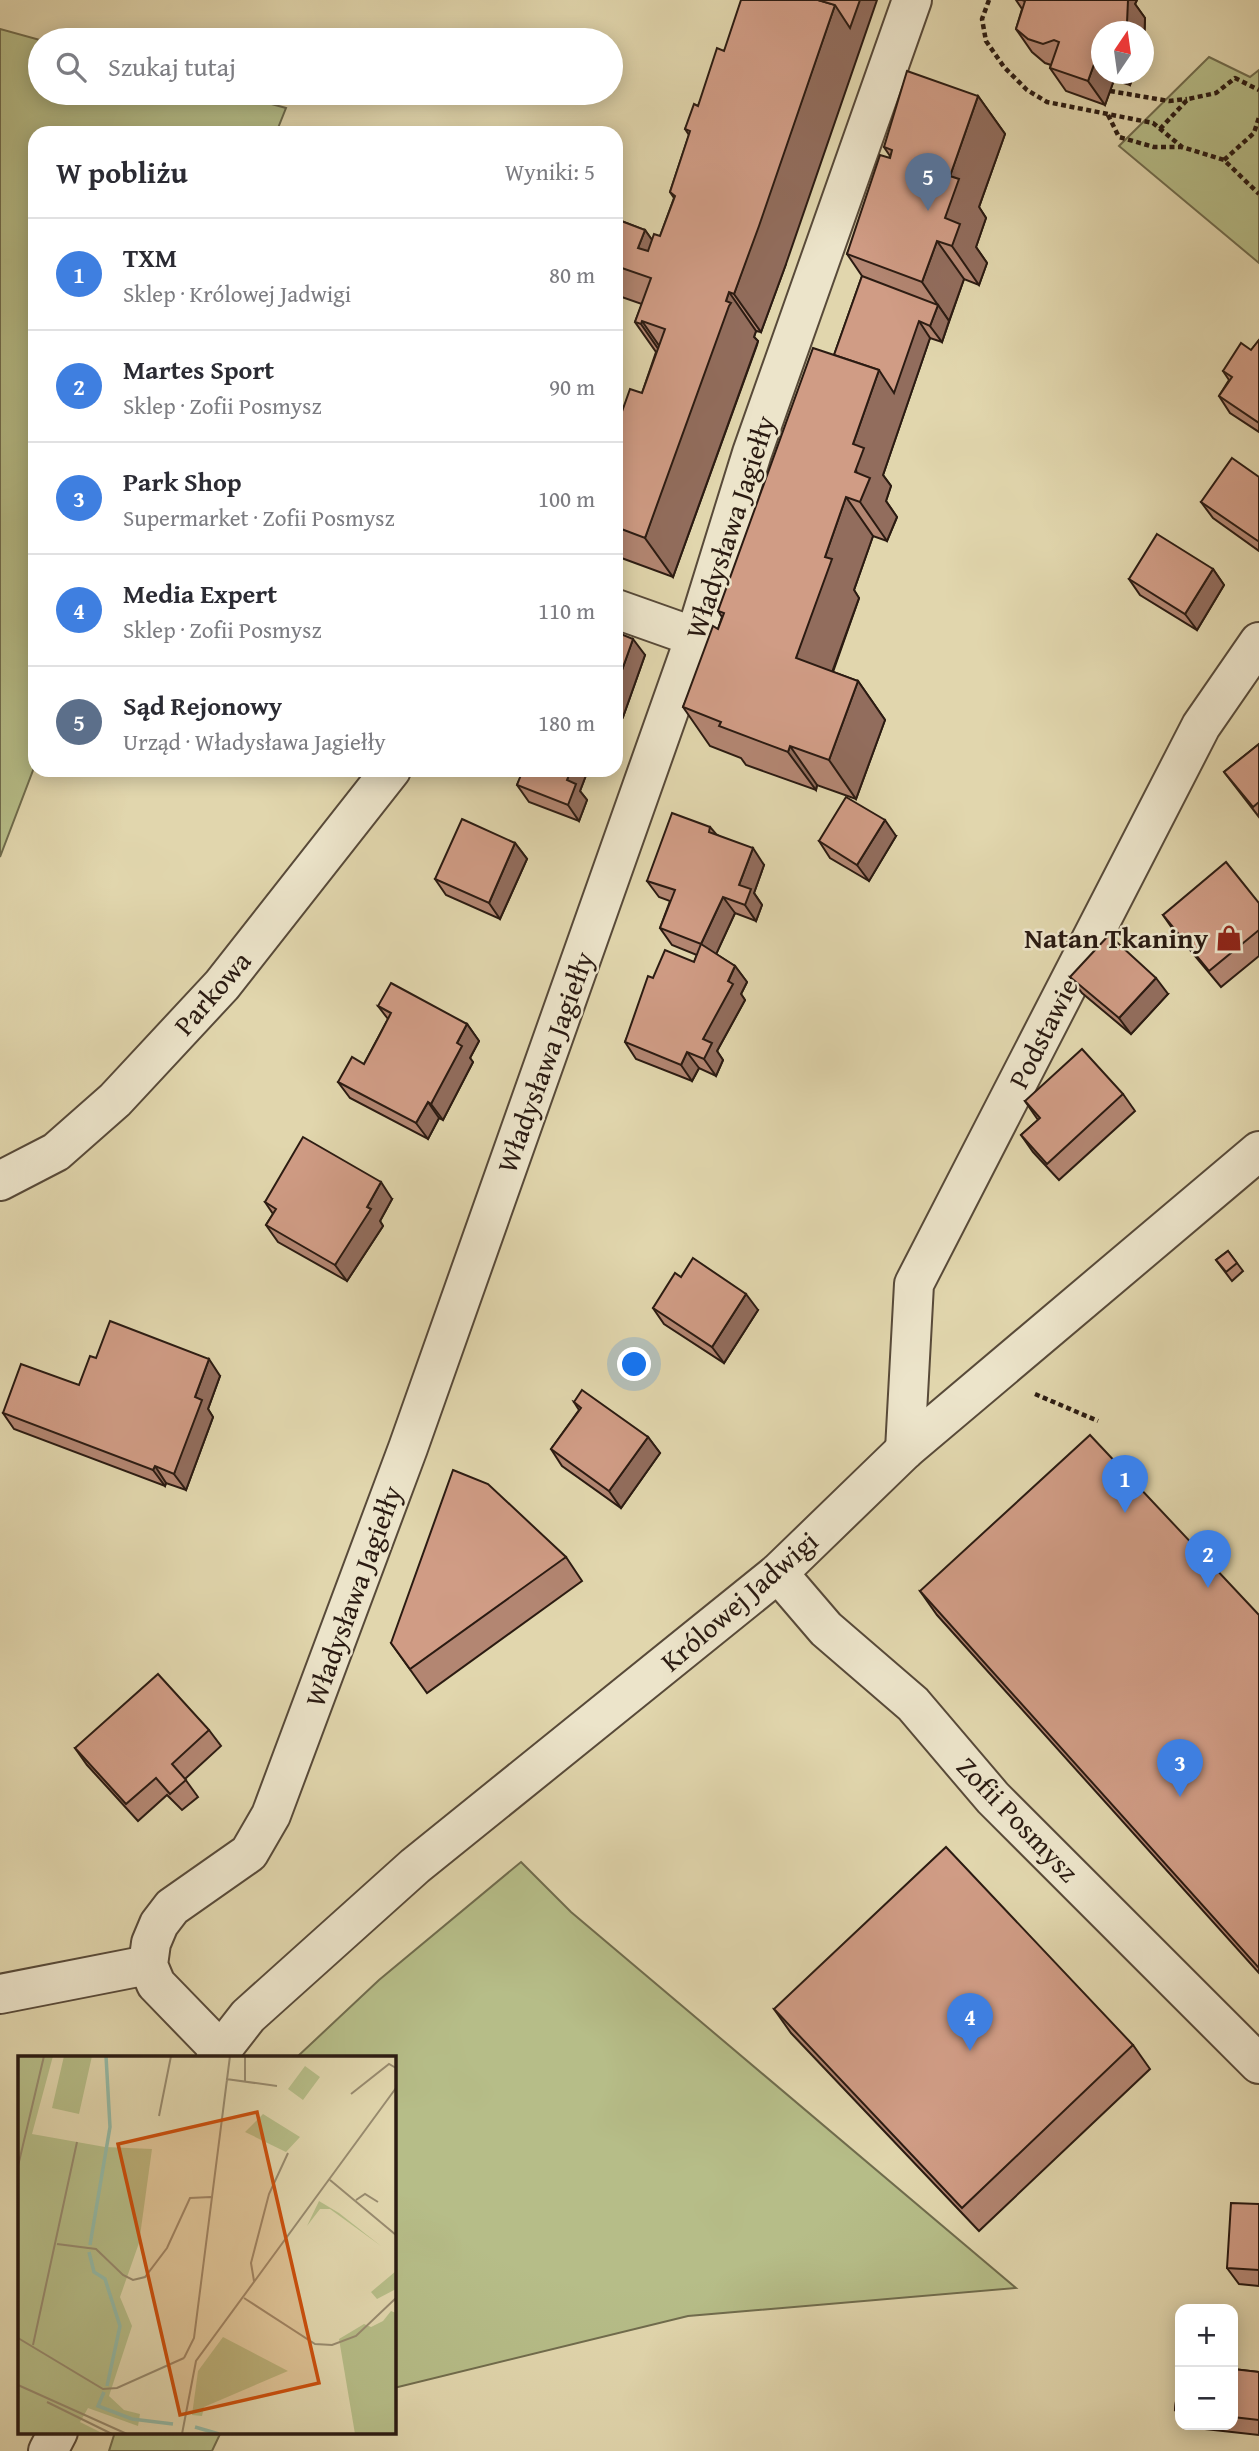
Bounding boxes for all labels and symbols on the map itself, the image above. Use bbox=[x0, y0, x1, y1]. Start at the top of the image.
north arrow bbox=[1091, 21, 1154, 84]
pin: 5 bbox=[905, 153, 951, 211]
street label: Władysława Jagiełły bbox=[674, 410, 785, 644]
place label: Natan Tkaniny bbox=[1024, 917, 1209, 958]
shop icon: Natan Tkaniny bbox=[1214, 923, 1244, 953]
street label: Parkowa bbox=[163, 941, 260, 1044]
street label: Władysława Jagiełły bbox=[486, 946, 604, 1178]
street label: Podstawie bbox=[997, 970, 1088, 1095]
your location bbox=[617, 1347, 651, 1381]
pin: 1 bbox=[1102, 1455, 1148, 1513]
street label: Władysława Jagiełły bbox=[294, 1480, 412, 1712]
street label: Królowej Jadwigi bbox=[651, 1521, 826, 1681]
pin: 2 bbox=[1185, 1530, 1231, 1588]
pin: 3 bbox=[1157, 1739, 1203, 1797]
street label: Zofii Posmysz bbox=[948, 1747, 1089, 1891]
pin: 4 bbox=[947, 1993, 993, 2051]
inset map bbox=[18, 2056, 396, 2434]

